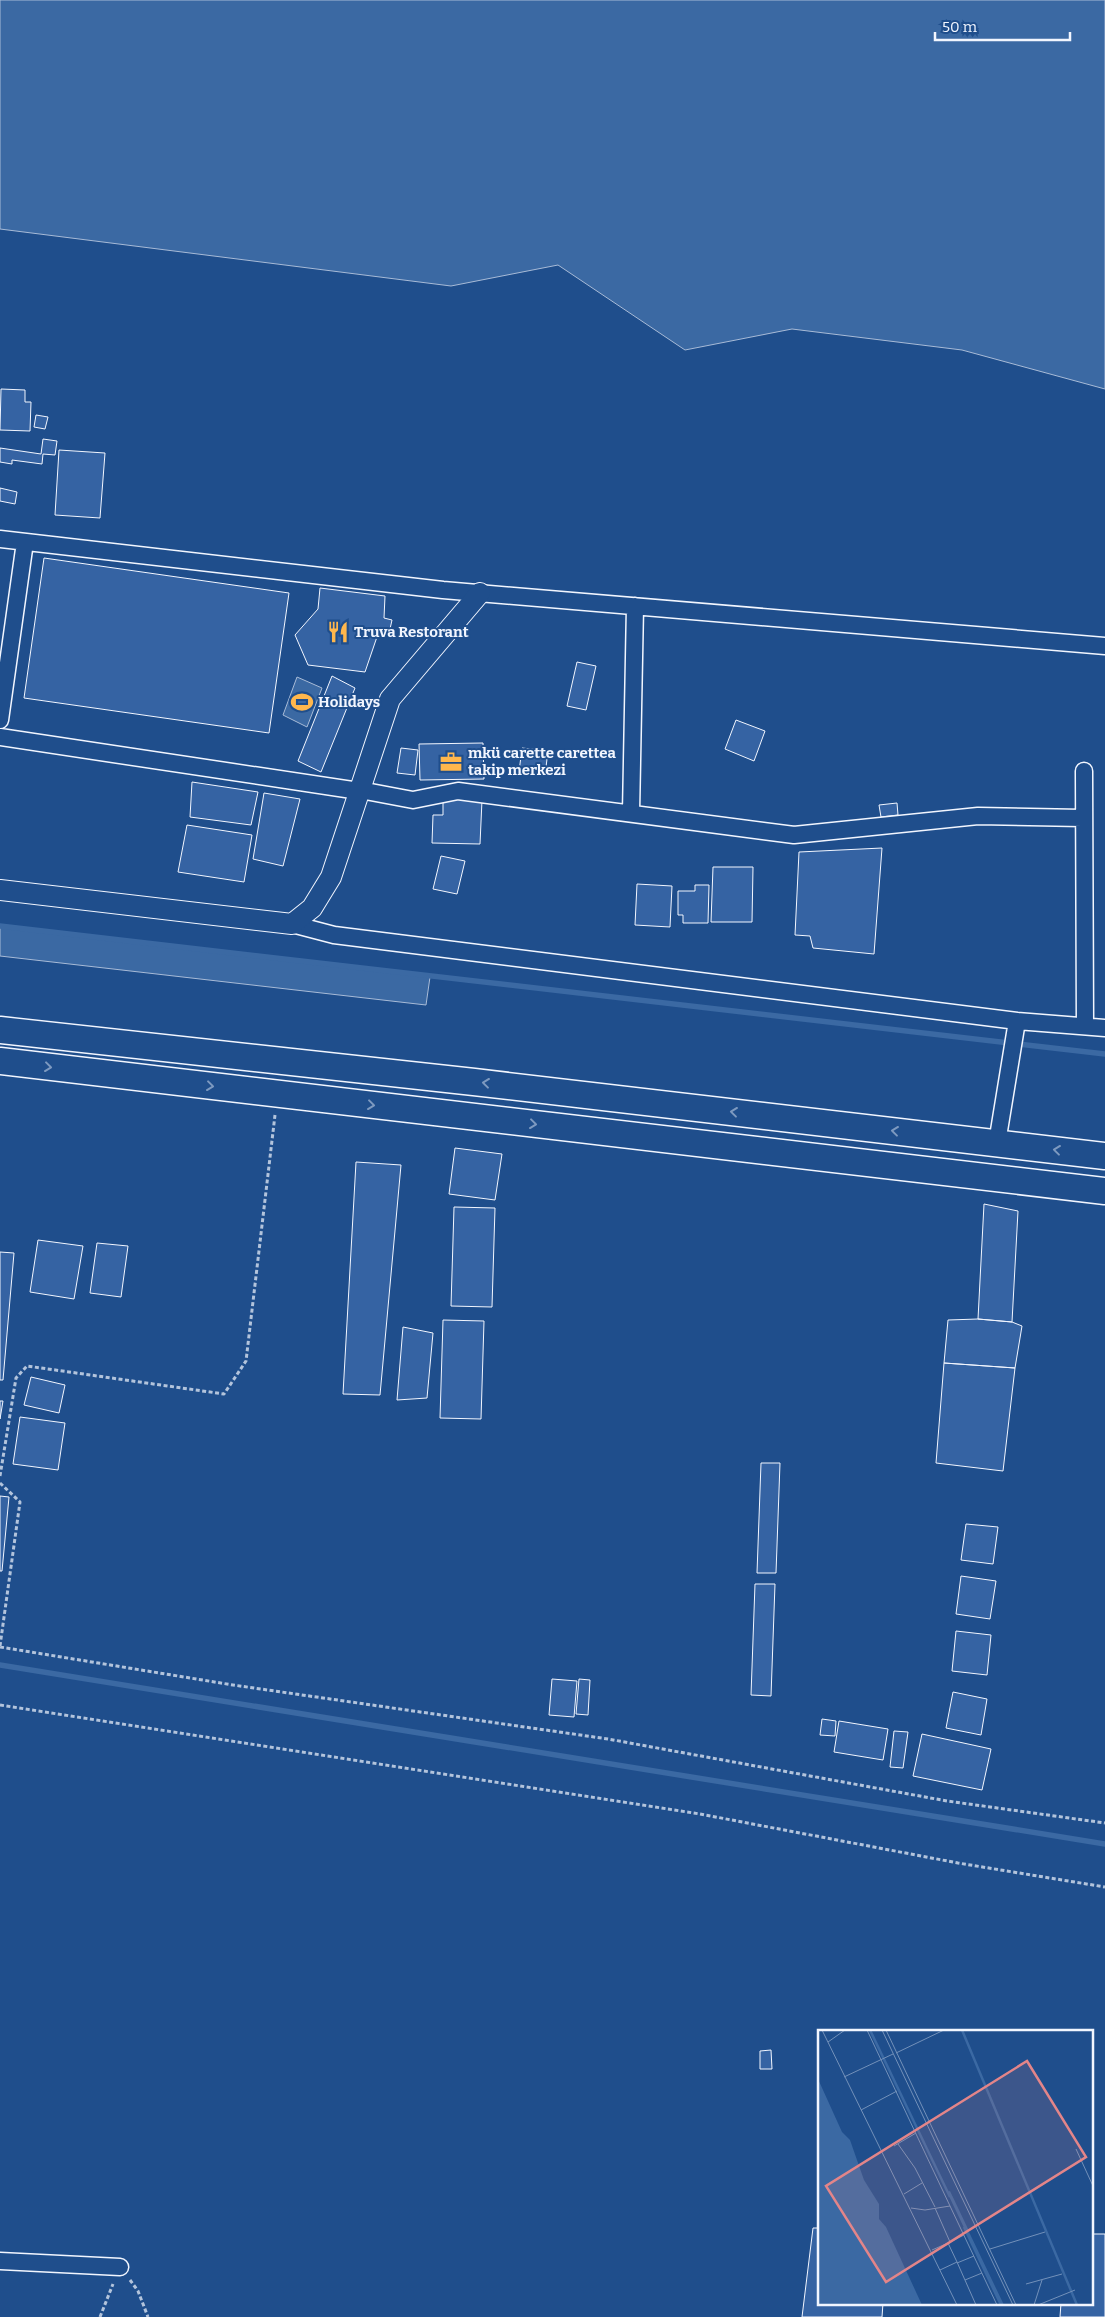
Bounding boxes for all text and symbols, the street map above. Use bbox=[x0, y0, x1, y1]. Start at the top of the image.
scale bar bbox=[935, 10, 1070, 42]
text: 50 m bbox=[942, 18, 978, 36]
restaurant icon: Truva Restorant bbox=[325, 619, 351, 645]
place label: Truva Restorant bbox=[354, 623, 469, 641]
sports icon: Holidays bbox=[289, 689, 315, 715]
place label: Holidays bbox=[318, 693, 380, 711]
place label: mkü carette carettea takip merkezi bbox=[468, 744, 616, 779]
office icon: mkü carette carettea takip merkezi bbox=[438, 749, 464, 775]
one-way arrow bbox=[45, 1061, 53, 1072]
one-way arrow bbox=[481, 1078, 489, 1089]
one-way arrow bbox=[206, 1080, 214, 1091]
one-way arrow bbox=[367, 1099, 375, 1110]
one-way arrow bbox=[729, 1107, 737, 1118]
one-way arrow bbox=[529, 1118, 537, 1129]
one-way arrow bbox=[891, 1126, 899, 1137]
one-way arrow bbox=[1052, 1145, 1060, 1156]
inset map bbox=[818, 2030, 1092, 2304]

